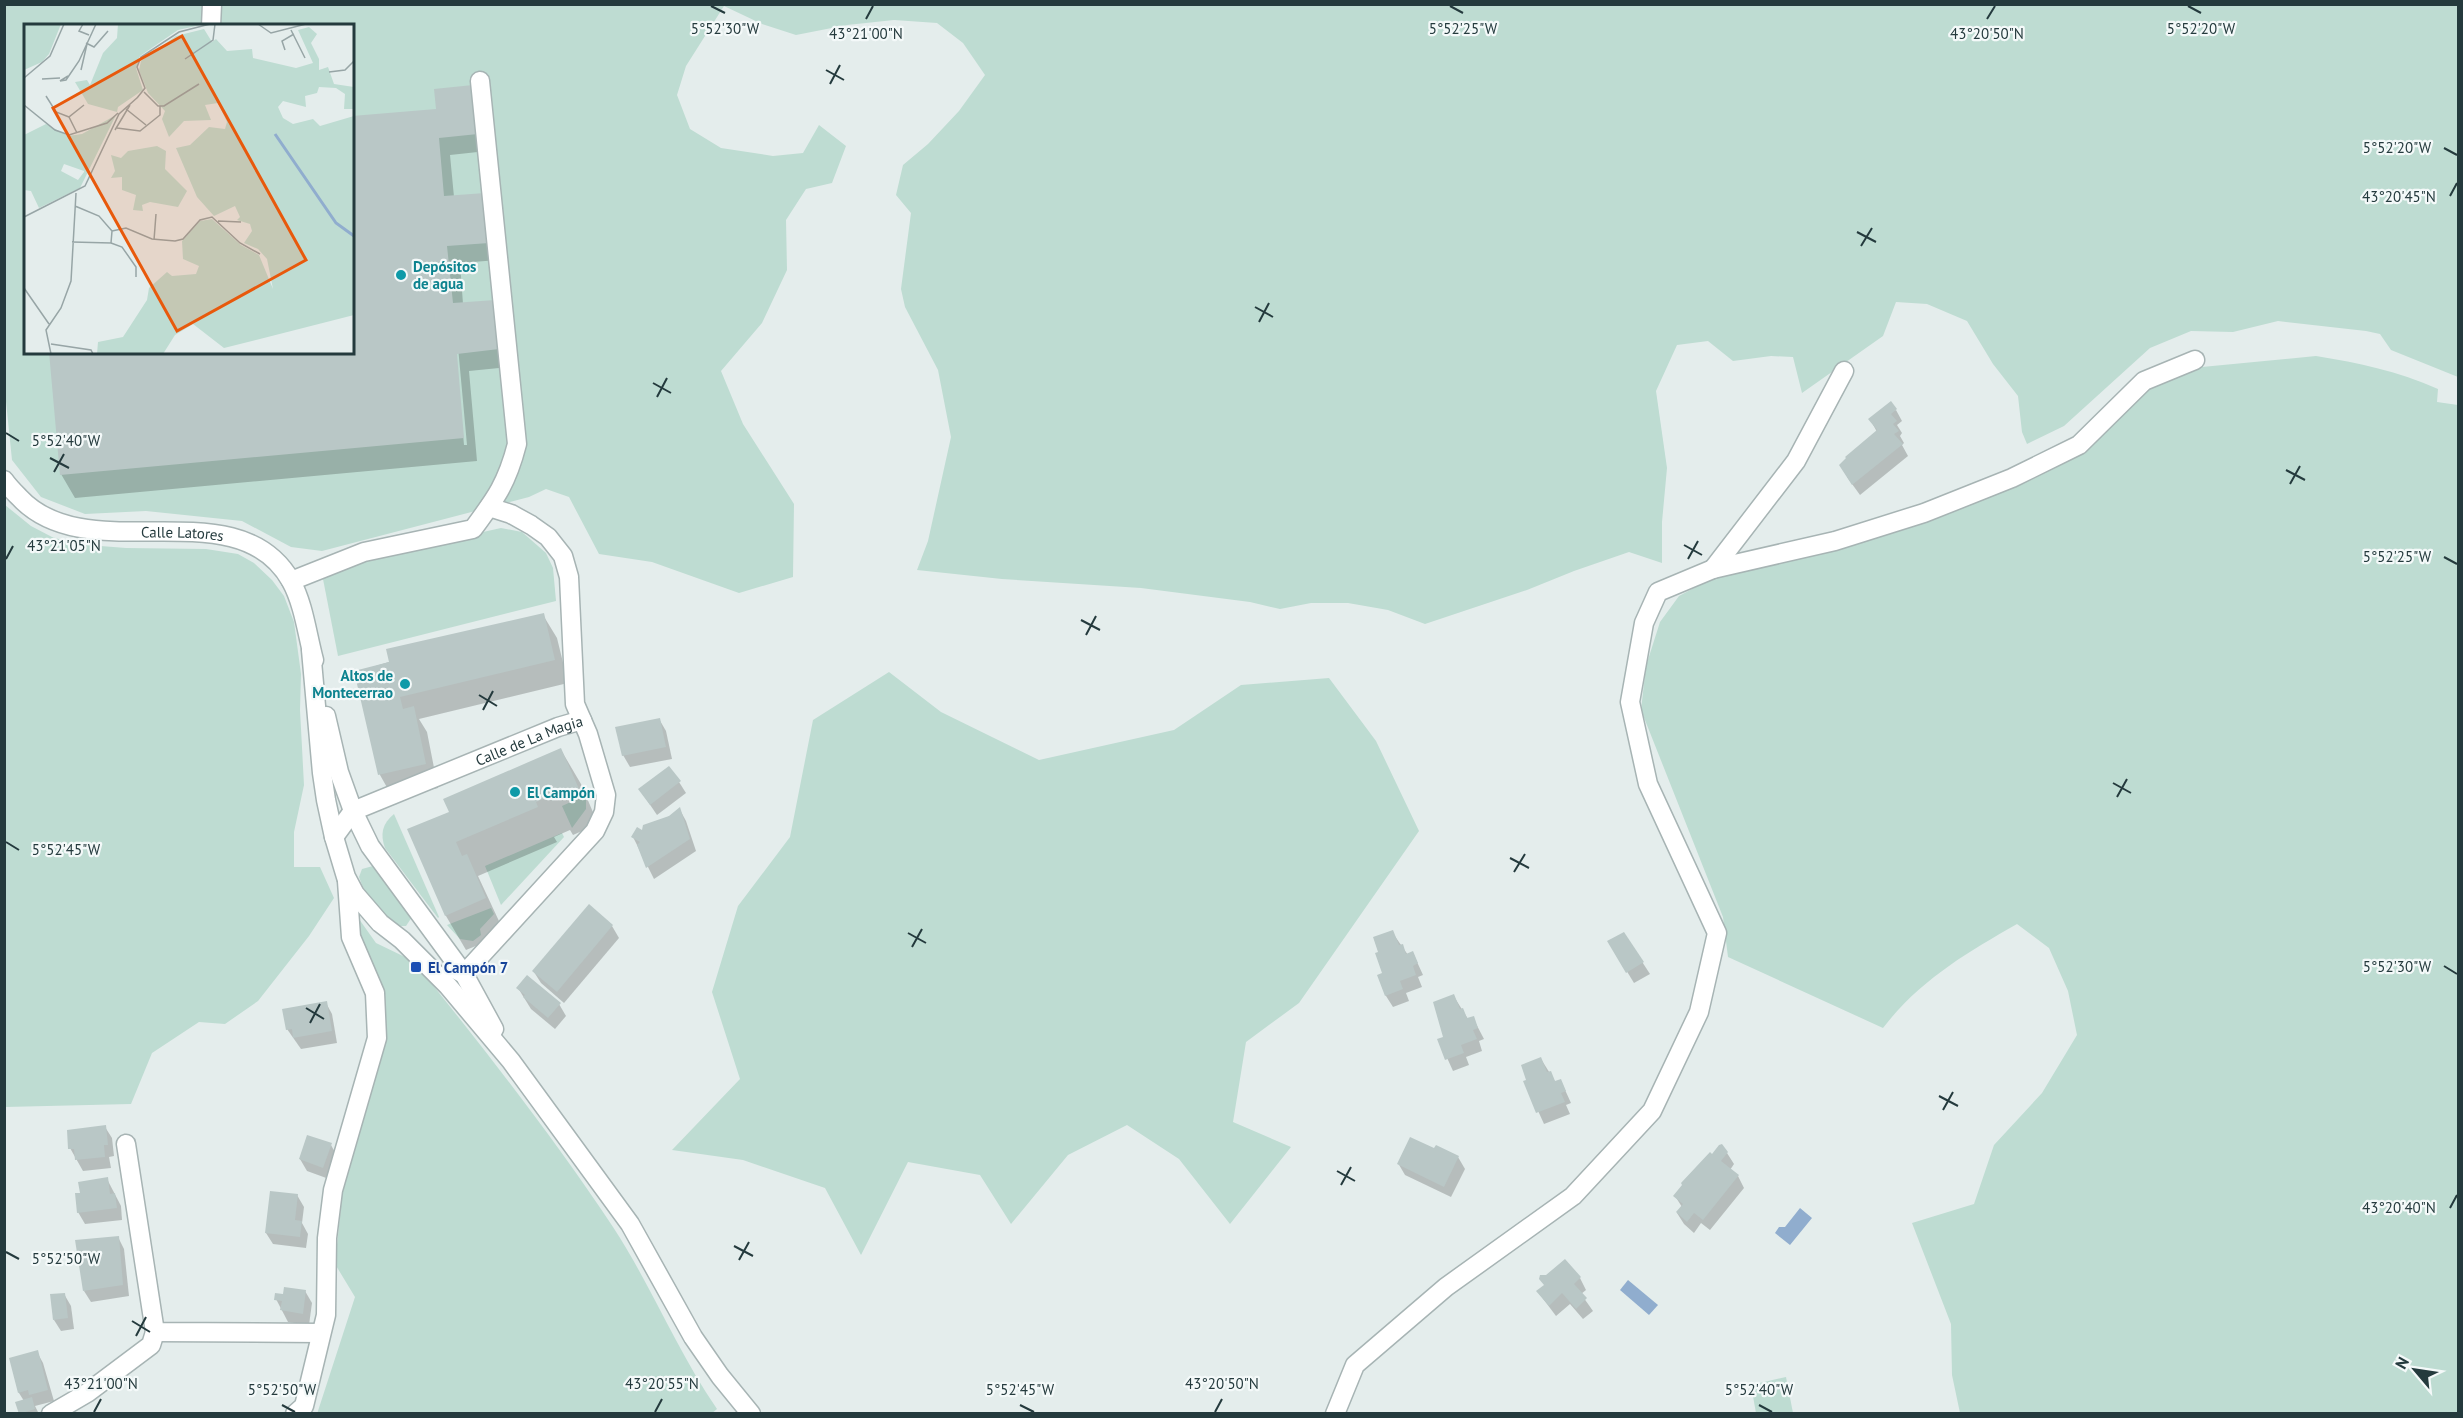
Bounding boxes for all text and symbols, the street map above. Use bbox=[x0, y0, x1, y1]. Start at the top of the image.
text: 5°52'30"W bbox=[691, 19, 760, 38]
text: 5°52'25"W bbox=[1429, 19, 1498, 38]
text: 5°52'20"W bbox=[2167, 19, 2236, 38]
inset map bbox=[24, 24, 354, 354]
text: 43°21'00"N bbox=[829, 24, 903, 43]
text: 43°20'50"N bbox=[1950, 24, 2024, 43]
text: 5°52'20"W bbox=[2363, 138, 2432, 157]
text: 43°20'45"N bbox=[2362, 187, 2436, 206]
place label: Depósitos de agua bbox=[413, 257, 476, 293]
marker: Depósitos de agua bbox=[394, 268, 408, 282]
text: 5°52'40"W bbox=[32, 431, 101, 450]
street label: Calle Latores bbox=[141, 522, 226, 545]
text: 43°21'05"N bbox=[27, 536, 101, 555]
text: 5°52'25"W bbox=[2363, 547, 2432, 566]
place label: Altos de Montecerrao bbox=[312, 666, 393, 702]
marker: Altos de Montecerrao bbox=[398, 677, 412, 691]
street label: Calle de La Magia bbox=[472, 711, 585, 769]
place label: El Campón bbox=[527, 783, 595, 802]
marker: El Campón bbox=[508, 785, 522, 799]
text: 5°52'45"W bbox=[32, 840, 101, 859]
text: 5°52'30"W bbox=[2363, 957, 2432, 976]
place label: El Campón 7 bbox=[428, 958, 508, 977]
marker: El Campón 7 bbox=[409, 960, 423, 974]
text: 43°20'40"N bbox=[2362, 1198, 2436, 1217]
text: 5°52'50"W bbox=[32, 1249, 101, 1268]
north arrow bbox=[2385, 1340, 2445, 1400]
text: N bbox=[2391, 1353, 2413, 1372]
text: 43°21'00"N bbox=[64, 1374, 138, 1393]
text: 43°20'55"N bbox=[625, 1374, 699, 1393]
text: 43°20'50"N bbox=[1185, 1374, 1259, 1393]
text: 5°52'50"W bbox=[248, 1380, 317, 1399]
text: 5°52'45"W bbox=[986, 1380, 1055, 1399]
text: 5°52'40"W bbox=[1725, 1380, 1794, 1399]

